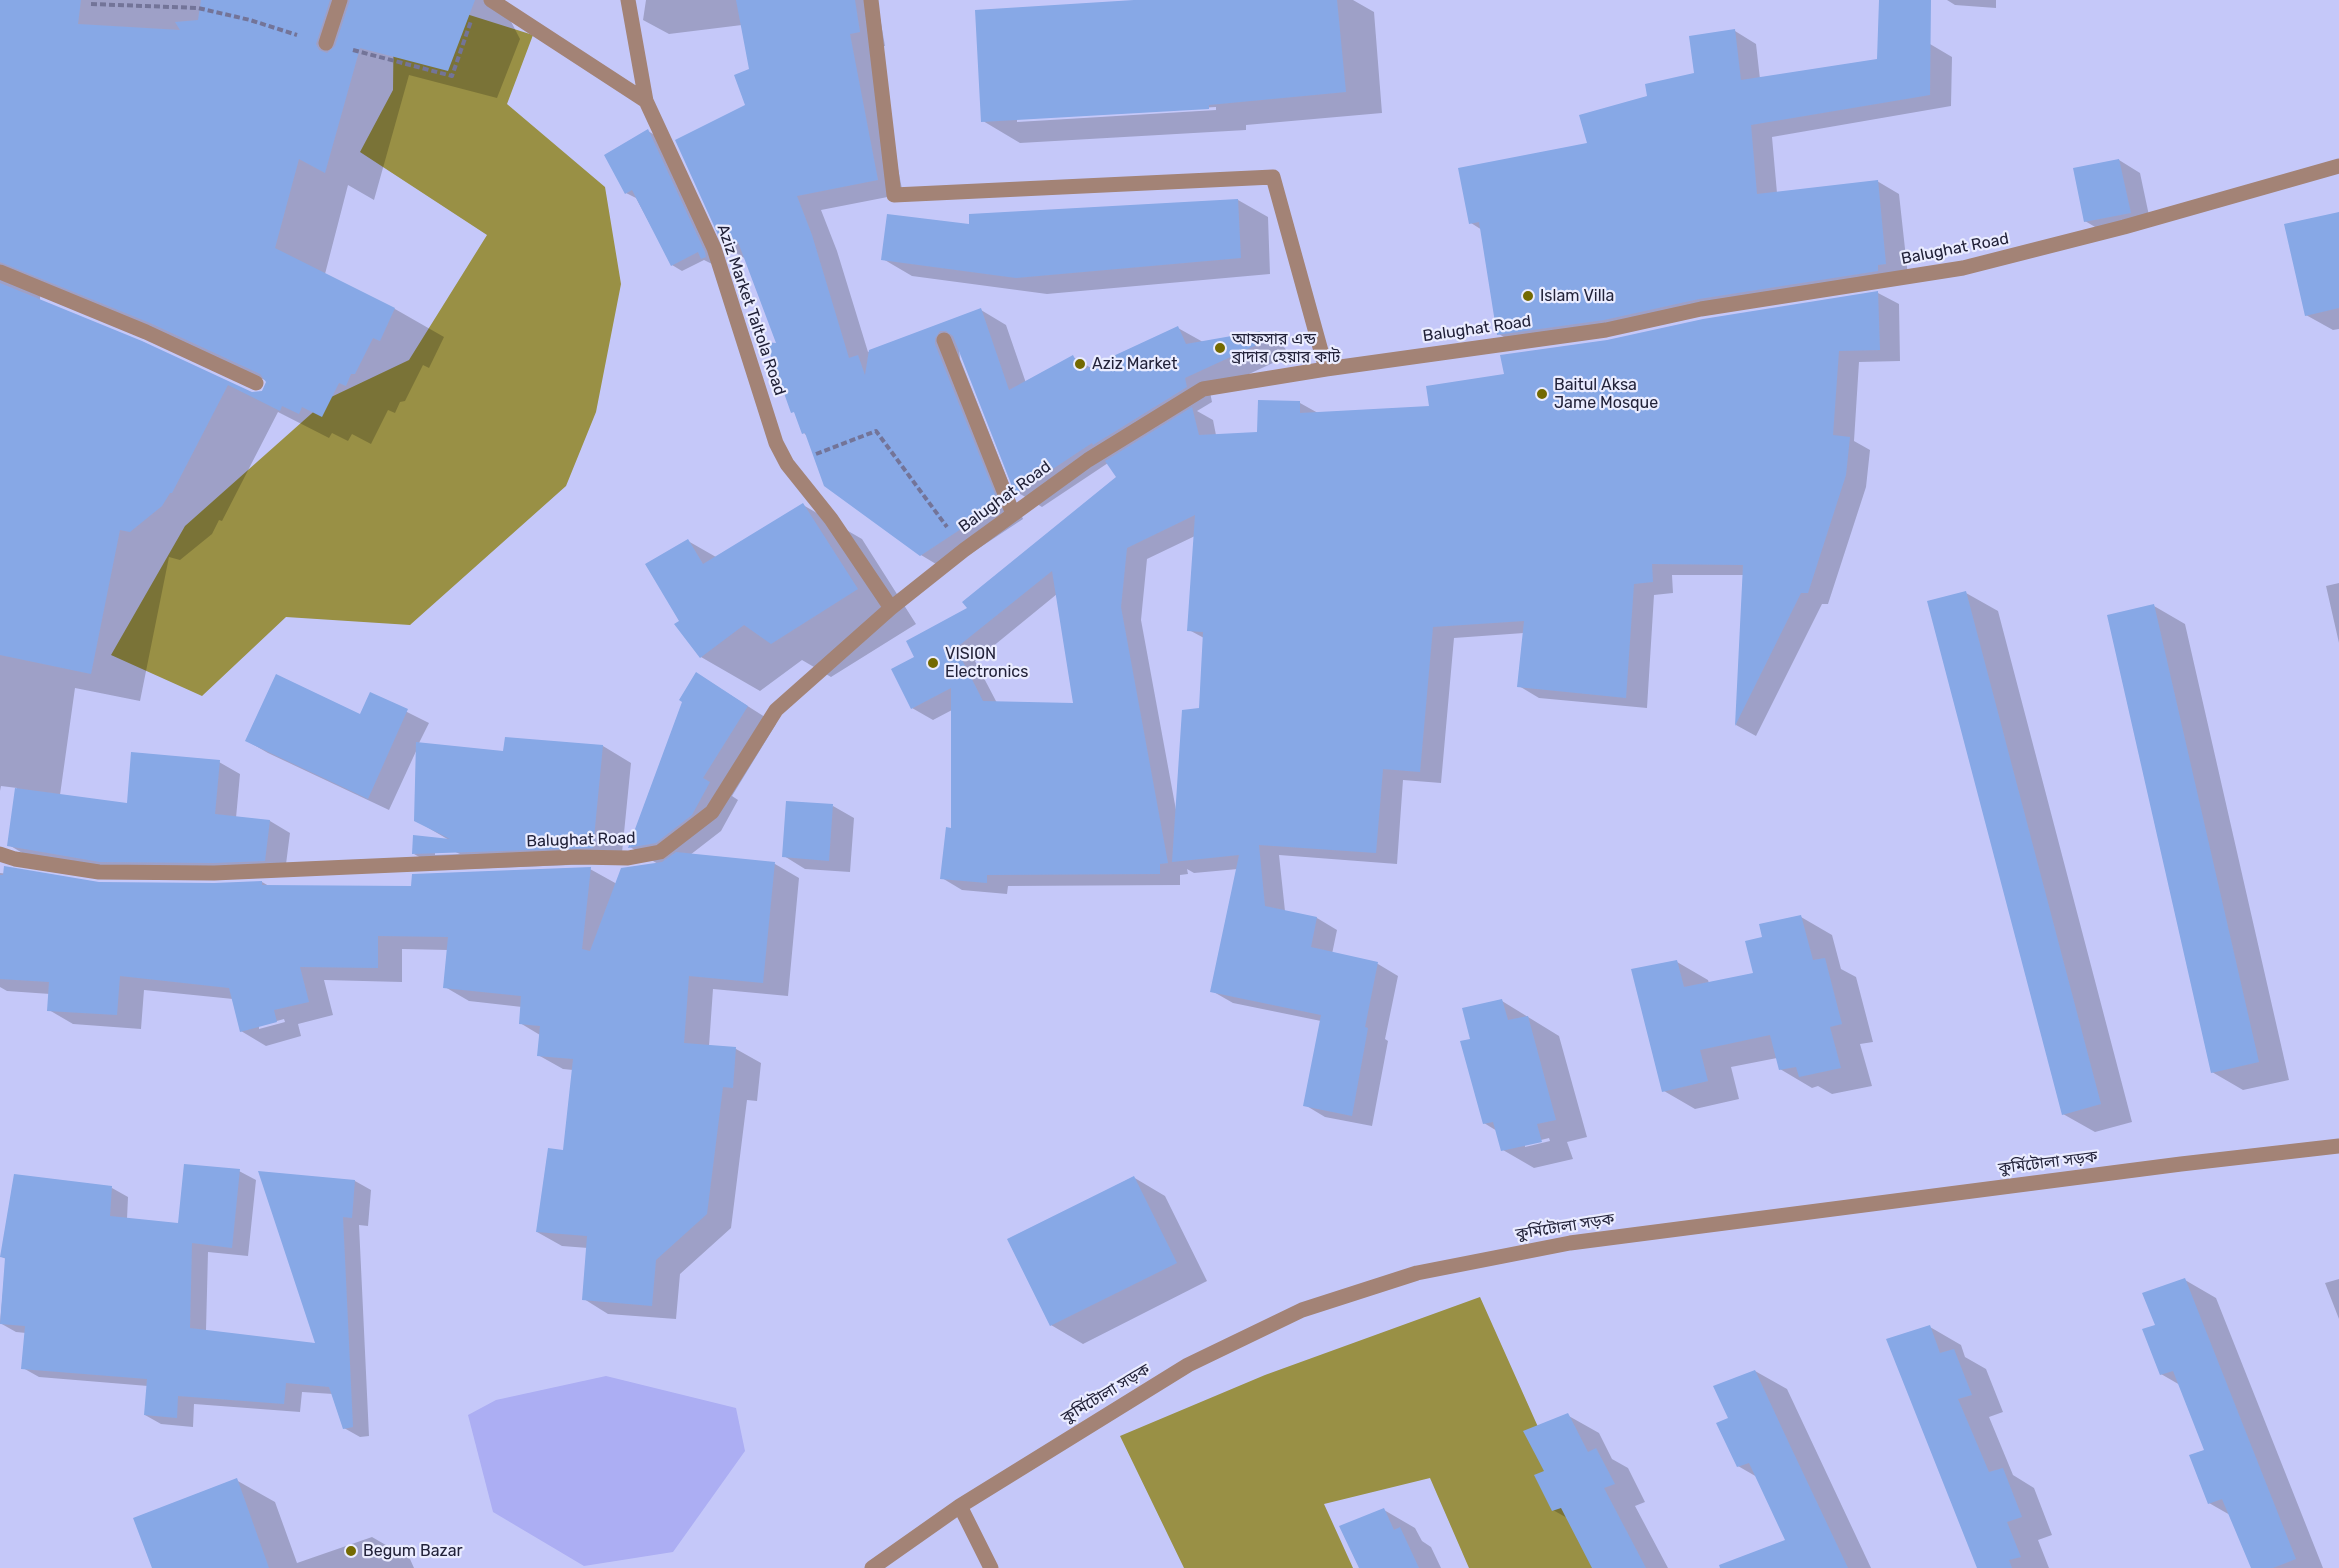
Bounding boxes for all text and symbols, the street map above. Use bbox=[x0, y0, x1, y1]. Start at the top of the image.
street label: Aziz Market Taltola Road bbox=[713, 222, 789, 398]
street label: Balughat Road bbox=[1900, 229, 2010, 269]
place label: Islam Villa bbox=[1540, 286, 1614, 306]
marker: Islam Villa bbox=[1521, 289, 1535, 303]
street label: Balughat Road bbox=[1422, 312, 1532, 346]
place label: আফসার এন্ড ব্রাদার হেয়ার কাট bbox=[1232, 329, 1340, 367]
marker: আফসার এন্ড ব্রাদার হেয়ার কাট bbox=[1213, 341, 1227, 355]
place label: Aziz Market bbox=[1092, 354, 1177, 374]
marker: Aziz Market bbox=[1073, 357, 1087, 371]
place label: Baitul Aksa Jame Mosque bbox=[1554, 375, 1658, 413]
marker: Baitul Aksa Jame Mosque bbox=[1535, 387, 1549, 401]
street label: Balughat Road bbox=[955, 457, 1055, 537]
place label: VISION Electronics bbox=[945, 644, 1028, 682]
marker: VISION Electronics bbox=[926, 656, 940, 670]
street label: Balughat Road bbox=[526, 829, 636, 851]
street label: কুর্মিটোলা সড়ক bbox=[1997, 1147, 2099, 1179]
street label: কুর্মিটোলা সড়ক bbox=[1514, 1210, 1616, 1244]
street label: কুর্মিটোলা সড়ক bbox=[1058, 1360, 1154, 1428]
place label: Begum Bazar bbox=[363, 1541, 463, 1561]
marker: Begum Bazar bbox=[344, 1544, 358, 1558]

